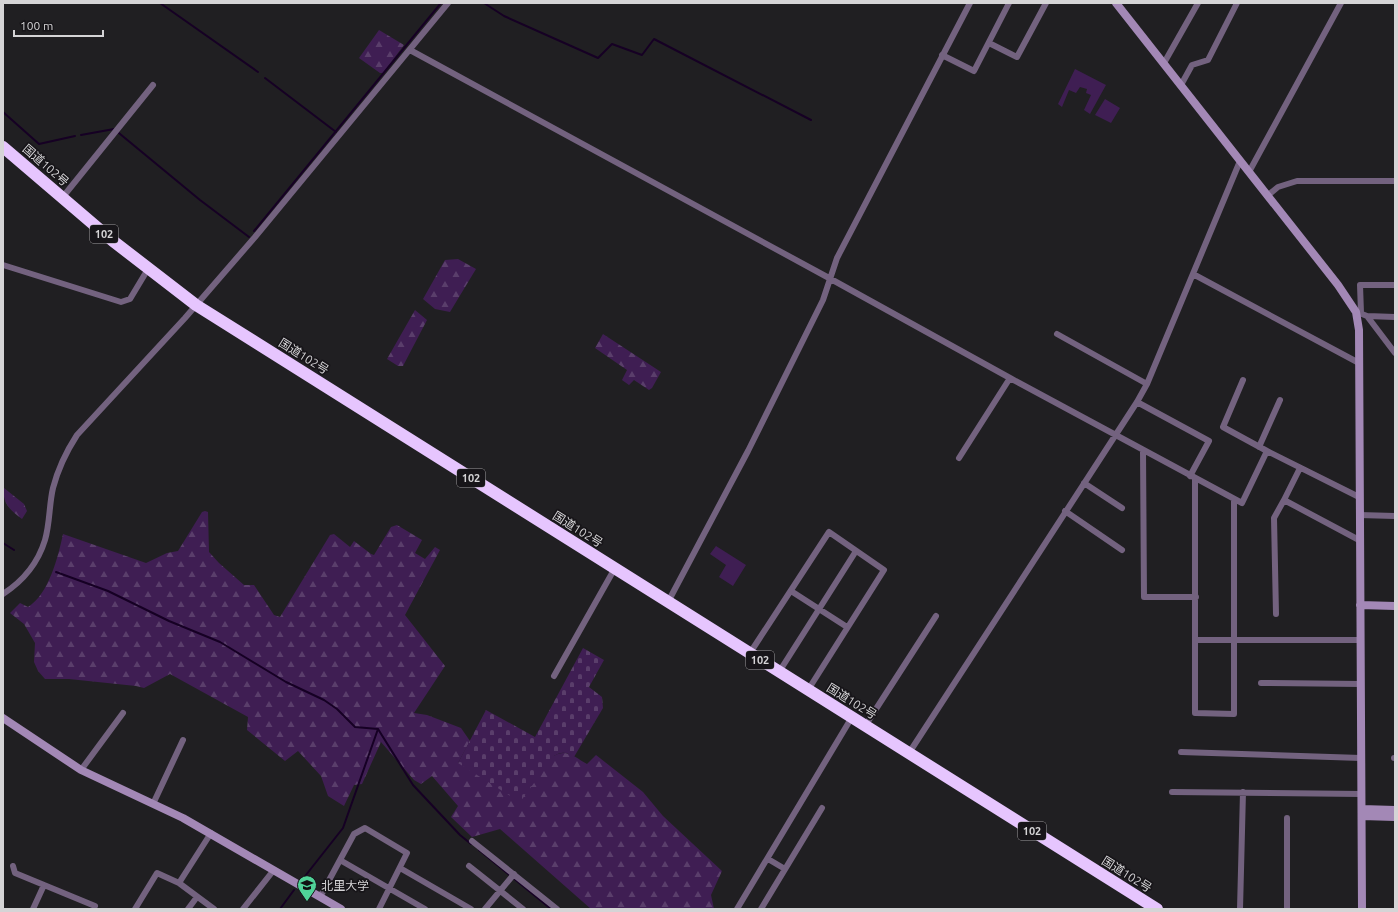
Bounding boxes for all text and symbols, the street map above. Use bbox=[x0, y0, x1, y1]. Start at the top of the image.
scale bar bbox=[14, 12, 103, 38]
text: 100 m bbox=[20, 19, 53, 32]
street label: 国道102号 bbox=[20, 142, 72, 188]
road number: 102 bbox=[90, 225, 118, 243]
street label: 国道102号 bbox=[277, 336, 331, 376]
road number: 102 bbox=[457, 469, 485, 487]
street label: 国道102号 bbox=[551, 509, 605, 549]
road number: 102 bbox=[746, 651, 774, 669]
street label: 国道102号 bbox=[825, 681, 879, 721]
road number: 102 bbox=[1018, 822, 1046, 840]
street label: 国道102号 bbox=[1100, 854, 1154, 894]
school or university icon: 北里大学 bbox=[296, 874, 318, 902]
place label: 北里大学 bbox=[321, 879, 369, 892]

